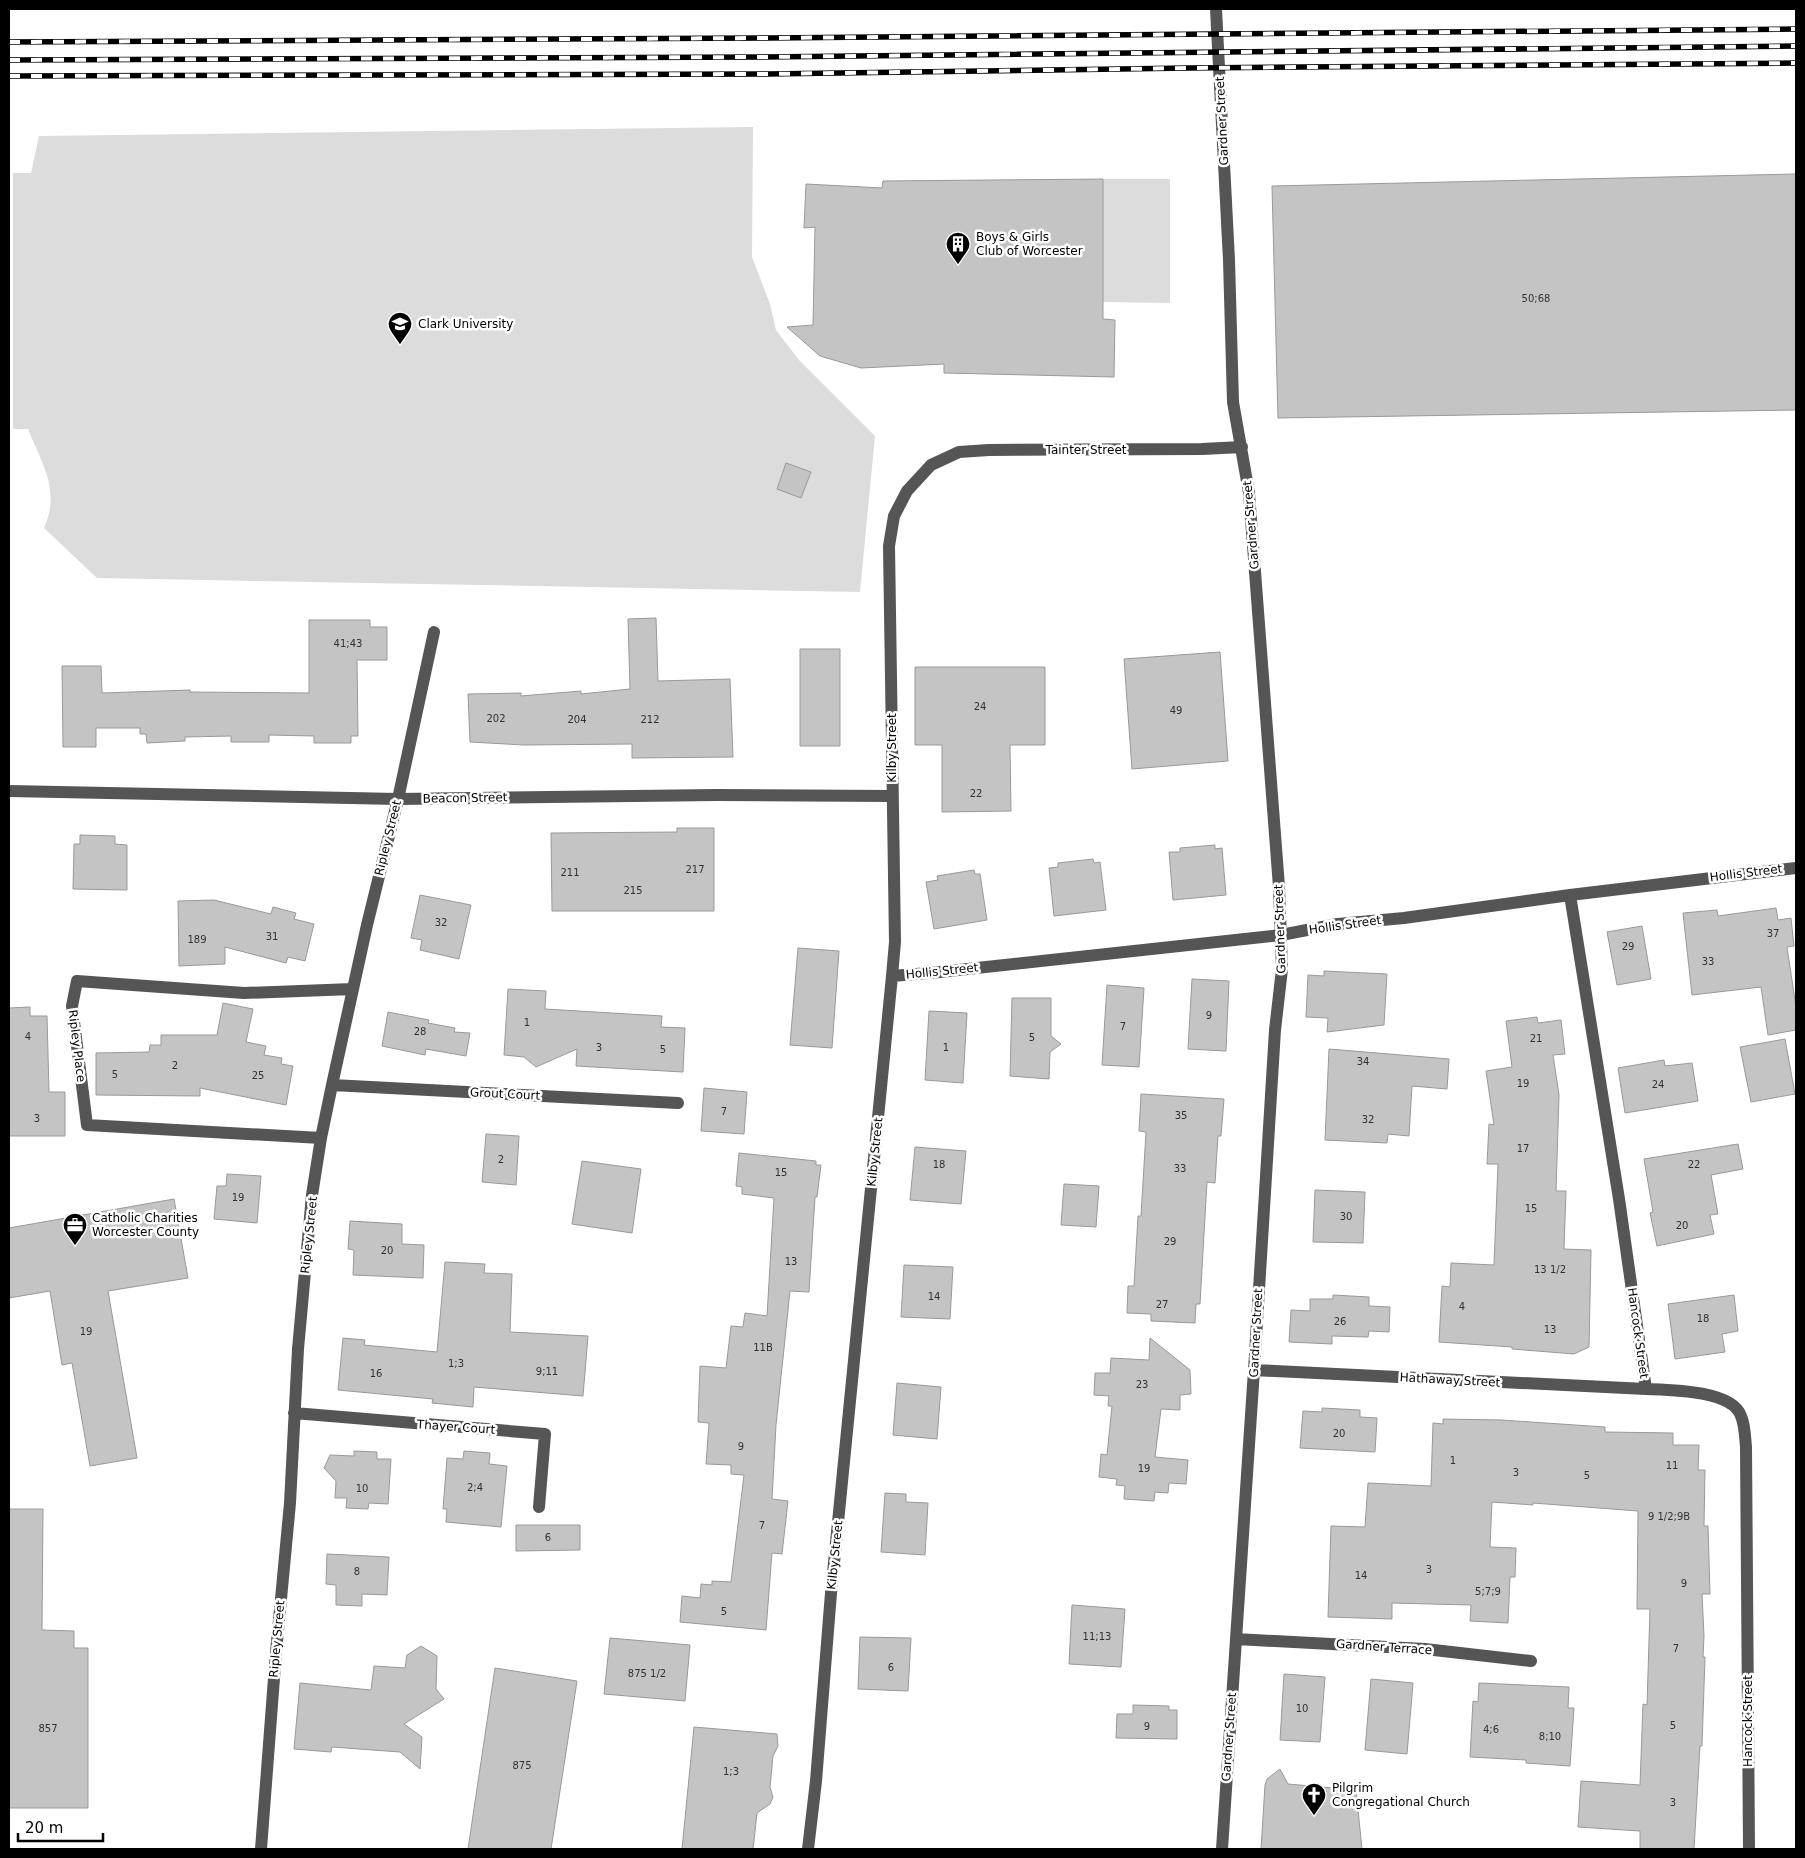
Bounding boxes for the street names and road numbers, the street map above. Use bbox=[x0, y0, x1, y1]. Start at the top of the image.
street label: Gardner Street bbox=[1213, 76, 1231, 166]
street label: Tainter Street bbox=[1045, 443, 1127, 457]
street label: Gardner Street bbox=[1240, 480, 1262, 570]
street label: Kilby Street bbox=[885, 713, 899, 783]
street label: Beacon Street bbox=[422, 790, 508, 806]
street label: Ripley Street bbox=[372, 798, 404, 877]
street label: Hollis Street bbox=[1709, 862, 1783, 884]
street label: Gardner Street bbox=[1271, 884, 1289, 974]
street label: Hollis Street bbox=[1308, 913, 1382, 937]
street label: Hollis Street bbox=[905, 960, 979, 982]
street label: Ripley Place bbox=[66, 1009, 88, 1083]
street label: Grout Court bbox=[469, 1085, 541, 1103]
street label: Kilby Street bbox=[864, 1116, 886, 1187]
street label: Ripley Street bbox=[298, 1195, 320, 1274]
street label: Hancock Street bbox=[1625, 1287, 1651, 1380]
street label: Gardner Street bbox=[1247, 1288, 1265, 1378]
street label: Hathaway Street bbox=[1399, 1370, 1501, 1390]
street label: Thayer Court bbox=[415, 1417, 496, 1437]
street label: Kilby Street bbox=[824, 1519, 846, 1590]
street label: Ripley Street bbox=[267, 1600, 287, 1678]
street label: Gardner Terrace bbox=[1335, 1637, 1433, 1657]
street label: Hancock Street bbox=[1741, 1675, 1755, 1767]
street label: Gardner Street bbox=[1219, 1692, 1239, 1782]

